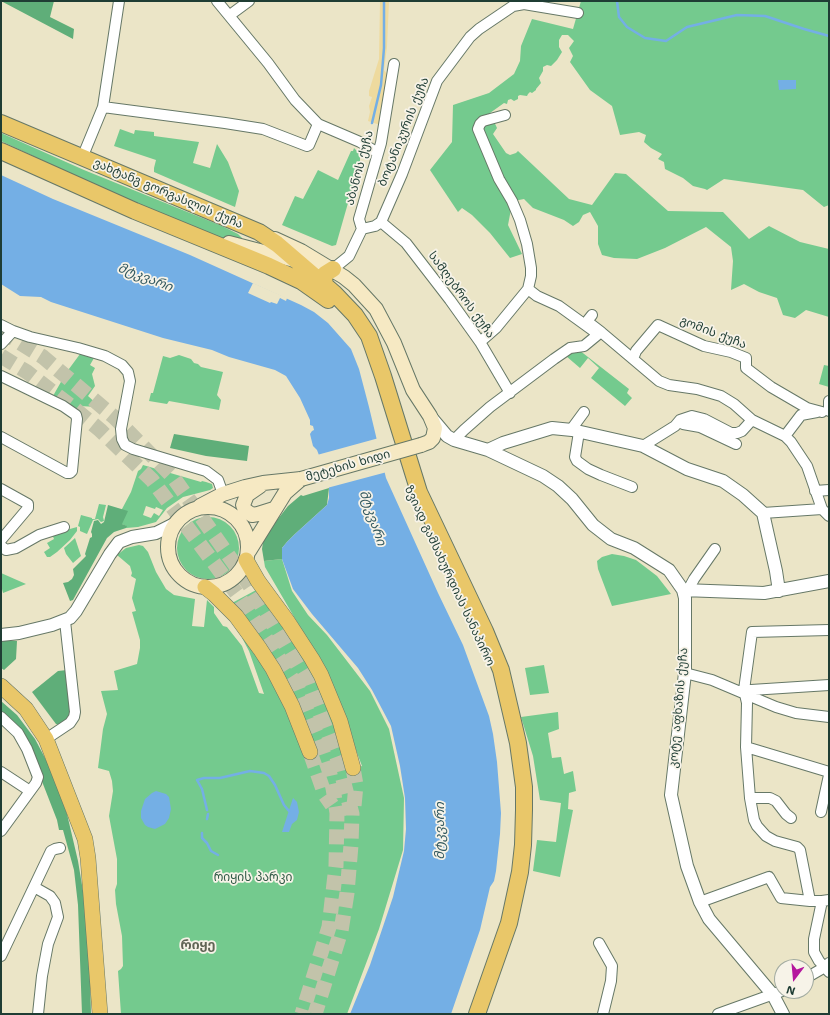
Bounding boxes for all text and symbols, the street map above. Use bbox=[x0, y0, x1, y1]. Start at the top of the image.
street label: ბოტანიკურის ქუჩა bbox=[375, 75, 433, 189]
street label: აბანოს ქუჩა bbox=[343, 129, 377, 207]
street label: ვახტანგ გორგასლის ქუჩა bbox=[91, 156, 245, 232]
street label: სამღებროს ქუჩა bbox=[425, 249, 497, 341]
water label: მტკვარი bbox=[115, 260, 175, 296]
street label: გომის ქუჩა bbox=[678, 314, 748, 352]
street label: მეტეხის ხიდი bbox=[304, 447, 392, 485]
street label: ზვიად გამსახურდიას სანაპირო bbox=[401, 484, 497, 668]
water label: მტკვარი bbox=[355, 488, 389, 548]
street label: კოტე აფხაზის ქუჩა bbox=[667, 647, 691, 769]
water label: მტკვარი bbox=[433, 802, 449, 860]
park label: რიყის პარკი bbox=[214, 871, 292, 885]
district label: რიყე bbox=[180, 938, 216, 954]
north arrow bbox=[774, 959, 814, 999]
text: N bbox=[785, 982, 797, 998]

